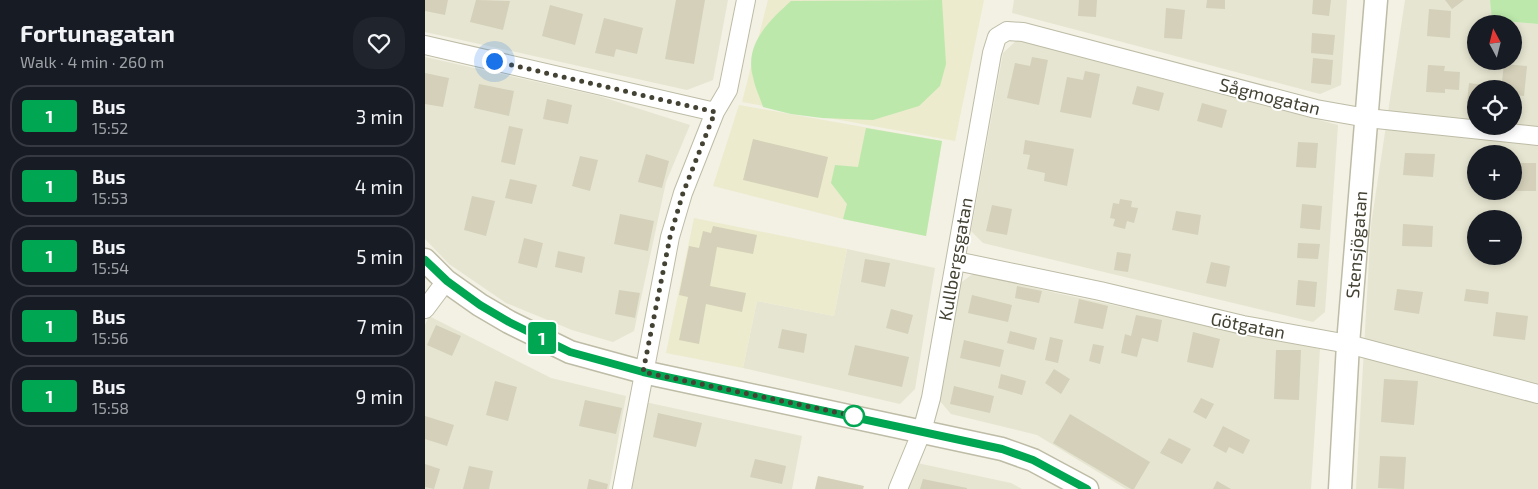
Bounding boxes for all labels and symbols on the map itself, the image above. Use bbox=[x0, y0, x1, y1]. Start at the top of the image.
north arrow bbox=[1467, 15, 1523, 70]
your location bbox=[482, 49, 507, 74]
street label: Sågmogatan bbox=[1217, 73, 1323, 119]
street label: Stensjögatan bbox=[1341, 190, 1371, 299]
street label: Kullbergsgatan bbox=[933, 196, 977, 322]
street label: Götgatan bbox=[1209, 307, 1287, 343]
line badge: 1 bbox=[526, 322, 558, 354]
unlabelled marker bbox=[843, 405, 865, 427]

